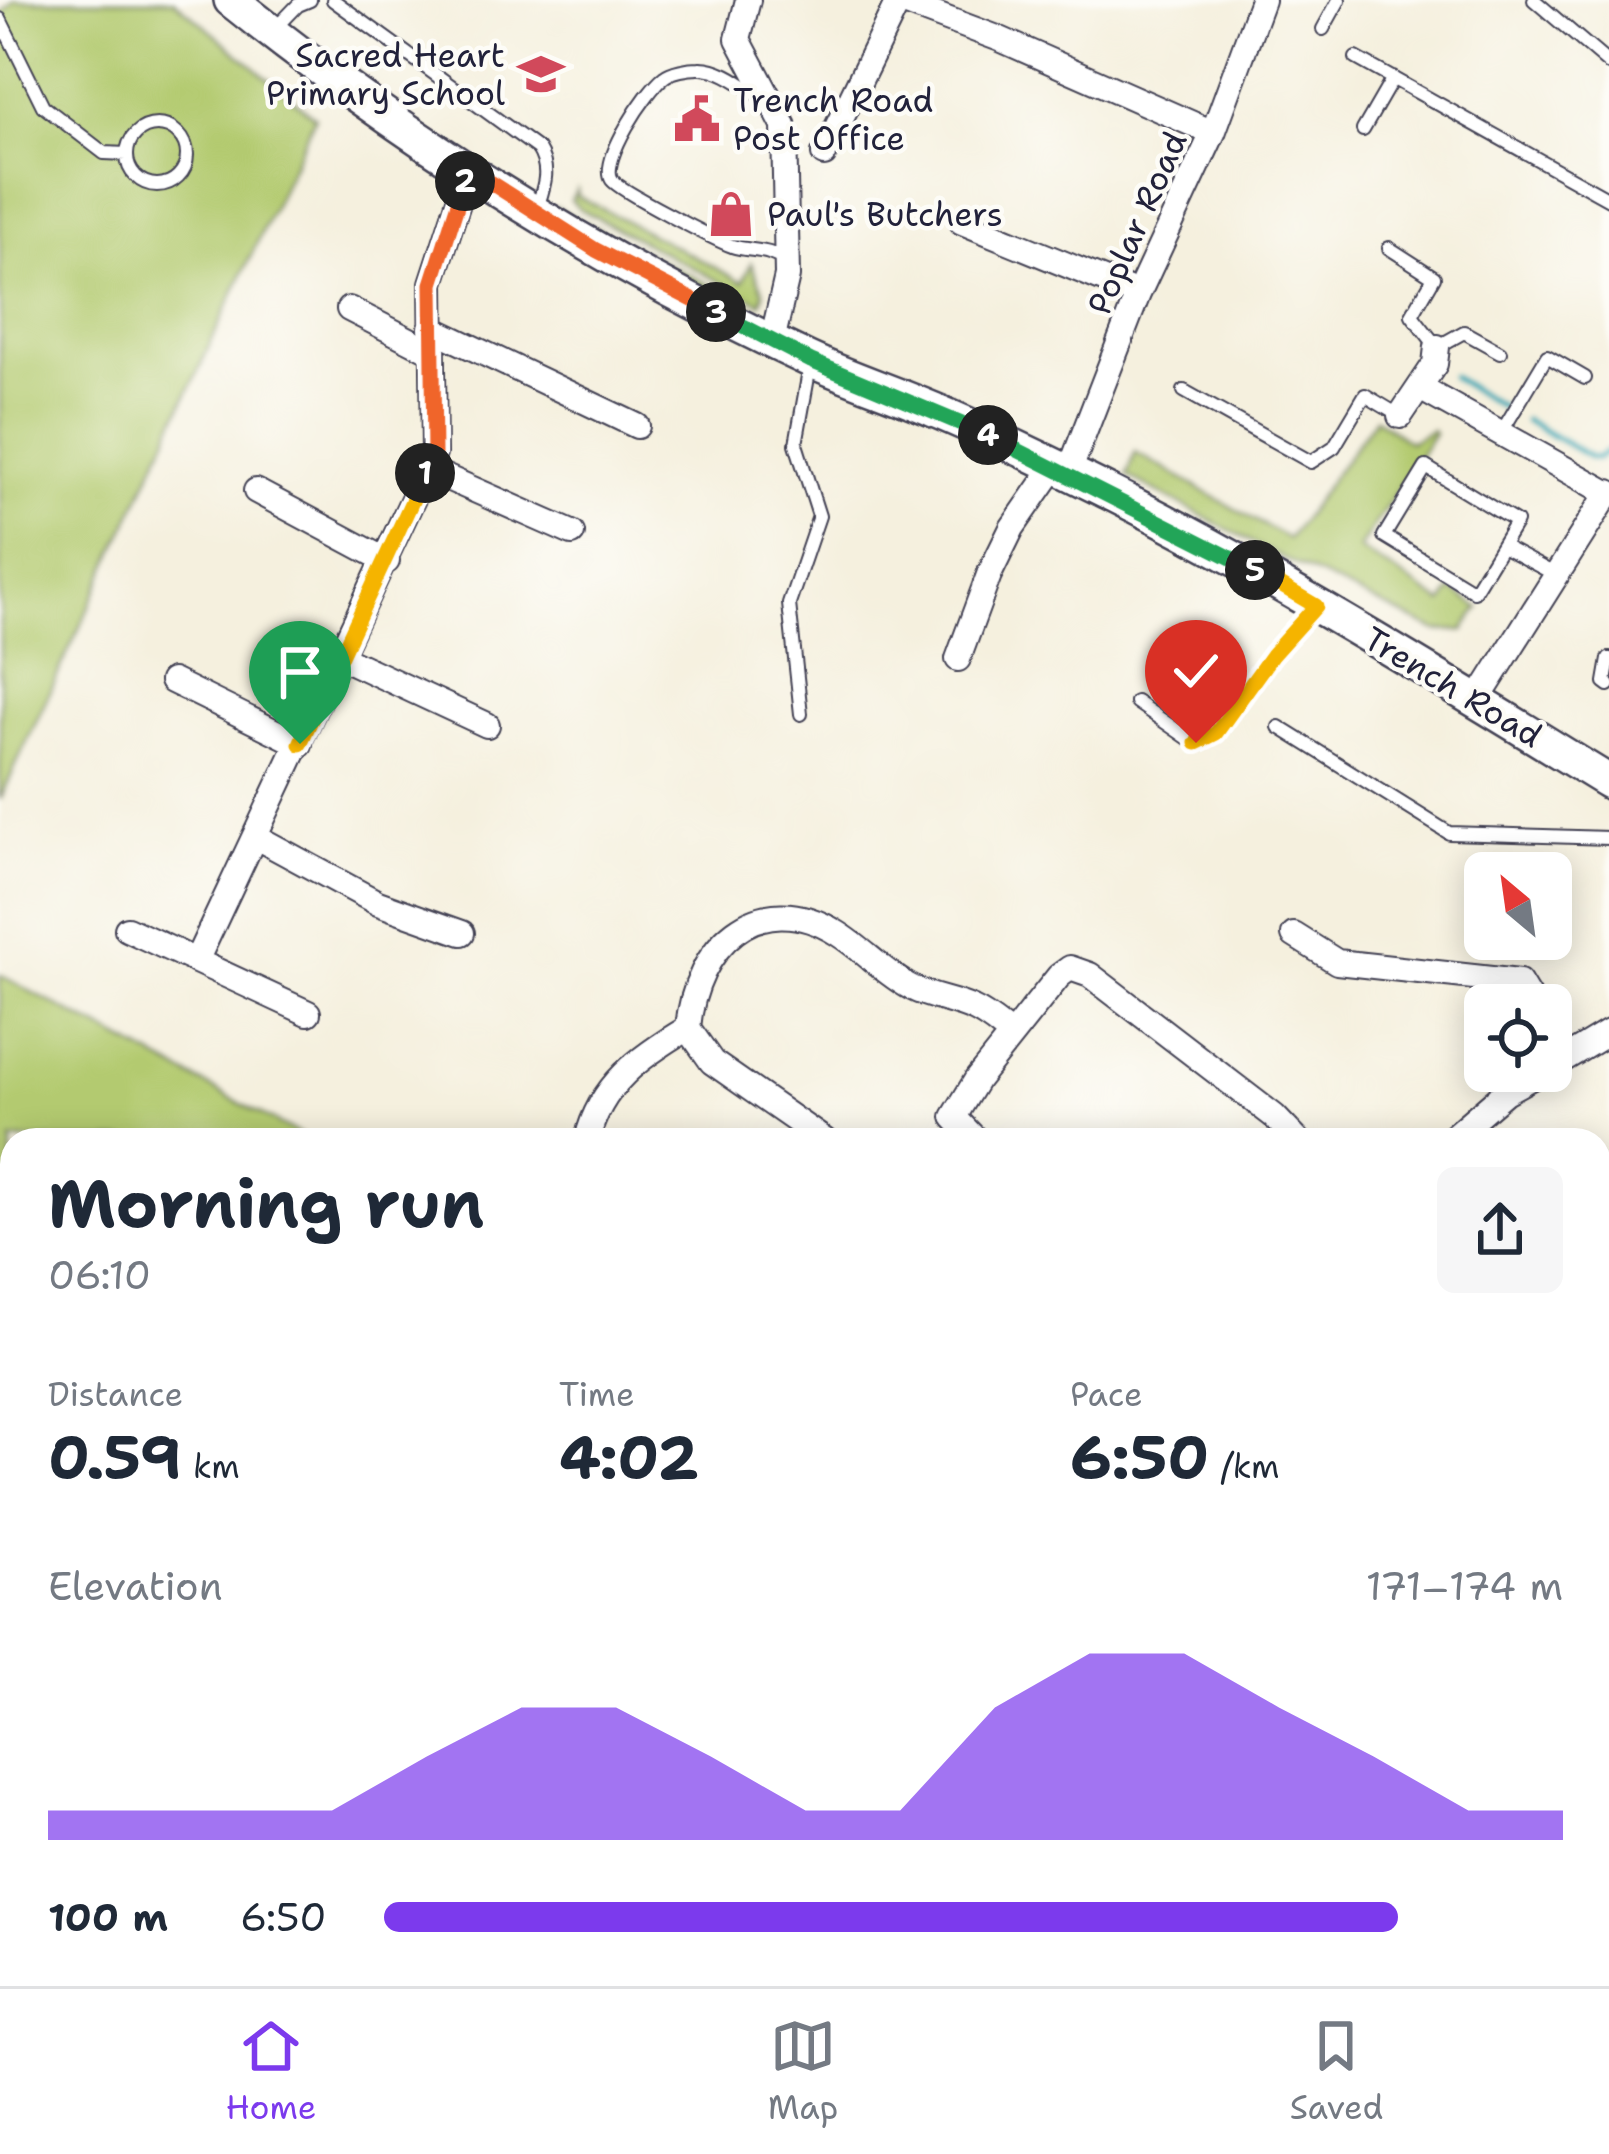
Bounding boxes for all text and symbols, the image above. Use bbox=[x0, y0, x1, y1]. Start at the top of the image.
place label: Sacred Heart Primary School bbox=[266, 33, 505, 116]
school or university icon: Sacred Heart Primary School bbox=[516, 49, 566, 99]
place label: Trench Road Post Office bbox=[733, 78, 933, 161]
public building icon: Trench Road Post Office bbox=[672, 94, 722, 144]
street label: Poplar Road bbox=[1077, 124, 1197, 322]
pin: 2 bbox=[435, 151, 495, 211]
text: 2 bbox=[453, 158, 477, 203]
shop icon: Paul's Butchers bbox=[706, 189, 756, 239]
place label: Paul's Butchers bbox=[767, 192, 1003, 237]
pin: 3 bbox=[686, 282, 746, 342]
text: 3 bbox=[704, 289, 728, 334]
pin: 4 bbox=[958, 405, 1018, 465]
text: 4 bbox=[976, 412, 1000, 457]
pin: 1 bbox=[395, 443, 455, 503]
text: 1 bbox=[417, 450, 433, 495]
pin: 5 bbox=[1225, 540, 1285, 600]
text: 5 bbox=[1245, 547, 1265, 592]
street label: Trench Road bbox=[1356, 616, 1550, 758]
pin bbox=[1145, 620, 1247, 743]
pin bbox=[249, 621, 351, 744]
icon: check bbox=[1163, 638, 1229, 704]
icon: arrive bbox=[267, 639, 333, 705]
north arrow bbox=[1464, 852, 1572, 960]
map controls bbox=[1464, 852, 1572, 1092]
button: locate bbox=[1464, 984, 1572, 1092]
text: Morning run bbox=[48, 1160, 484, 1248]
button: share bbox=[1437, 1167, 1563, 1293]
text: 06:10 bbox=[48, 1249, 151, 1301]
text: Distance bbox=[48, 1372, 183, 1417]
text: Time bbox=[559, 1372, 635, 1417]
text: Pace bbox=[1070, 1372, 1143, 1417]
text: 0.59 bbox=[48, 1417, 182, 1497]
text: 4:02 bbox=[559, 1417, 699, 1497]
text: 6:50 bbox=[1070, 1417, 1209, 1497]
text: km bbox=[182, 1444, 240, 1489]
text: /km bbox=[1209, 1444, 1280, 1489]
text: Elevation bbox=[48, 1560, 223, 1612]
text: 171–174 m bbox=[1366, 1560, 1563, 1612]
text: 100 m bbox=[48, 1891, 168, 1943]
text: 6:50 bbox=[240, 1891, 327, 1943]
tab: Home bbox=[226, 2013, 316, 2130]
tab: Map bbox=[768, 2013, 838, 2130]
tab: Saved bbox=[1290, 2013, 1383, 2130]

